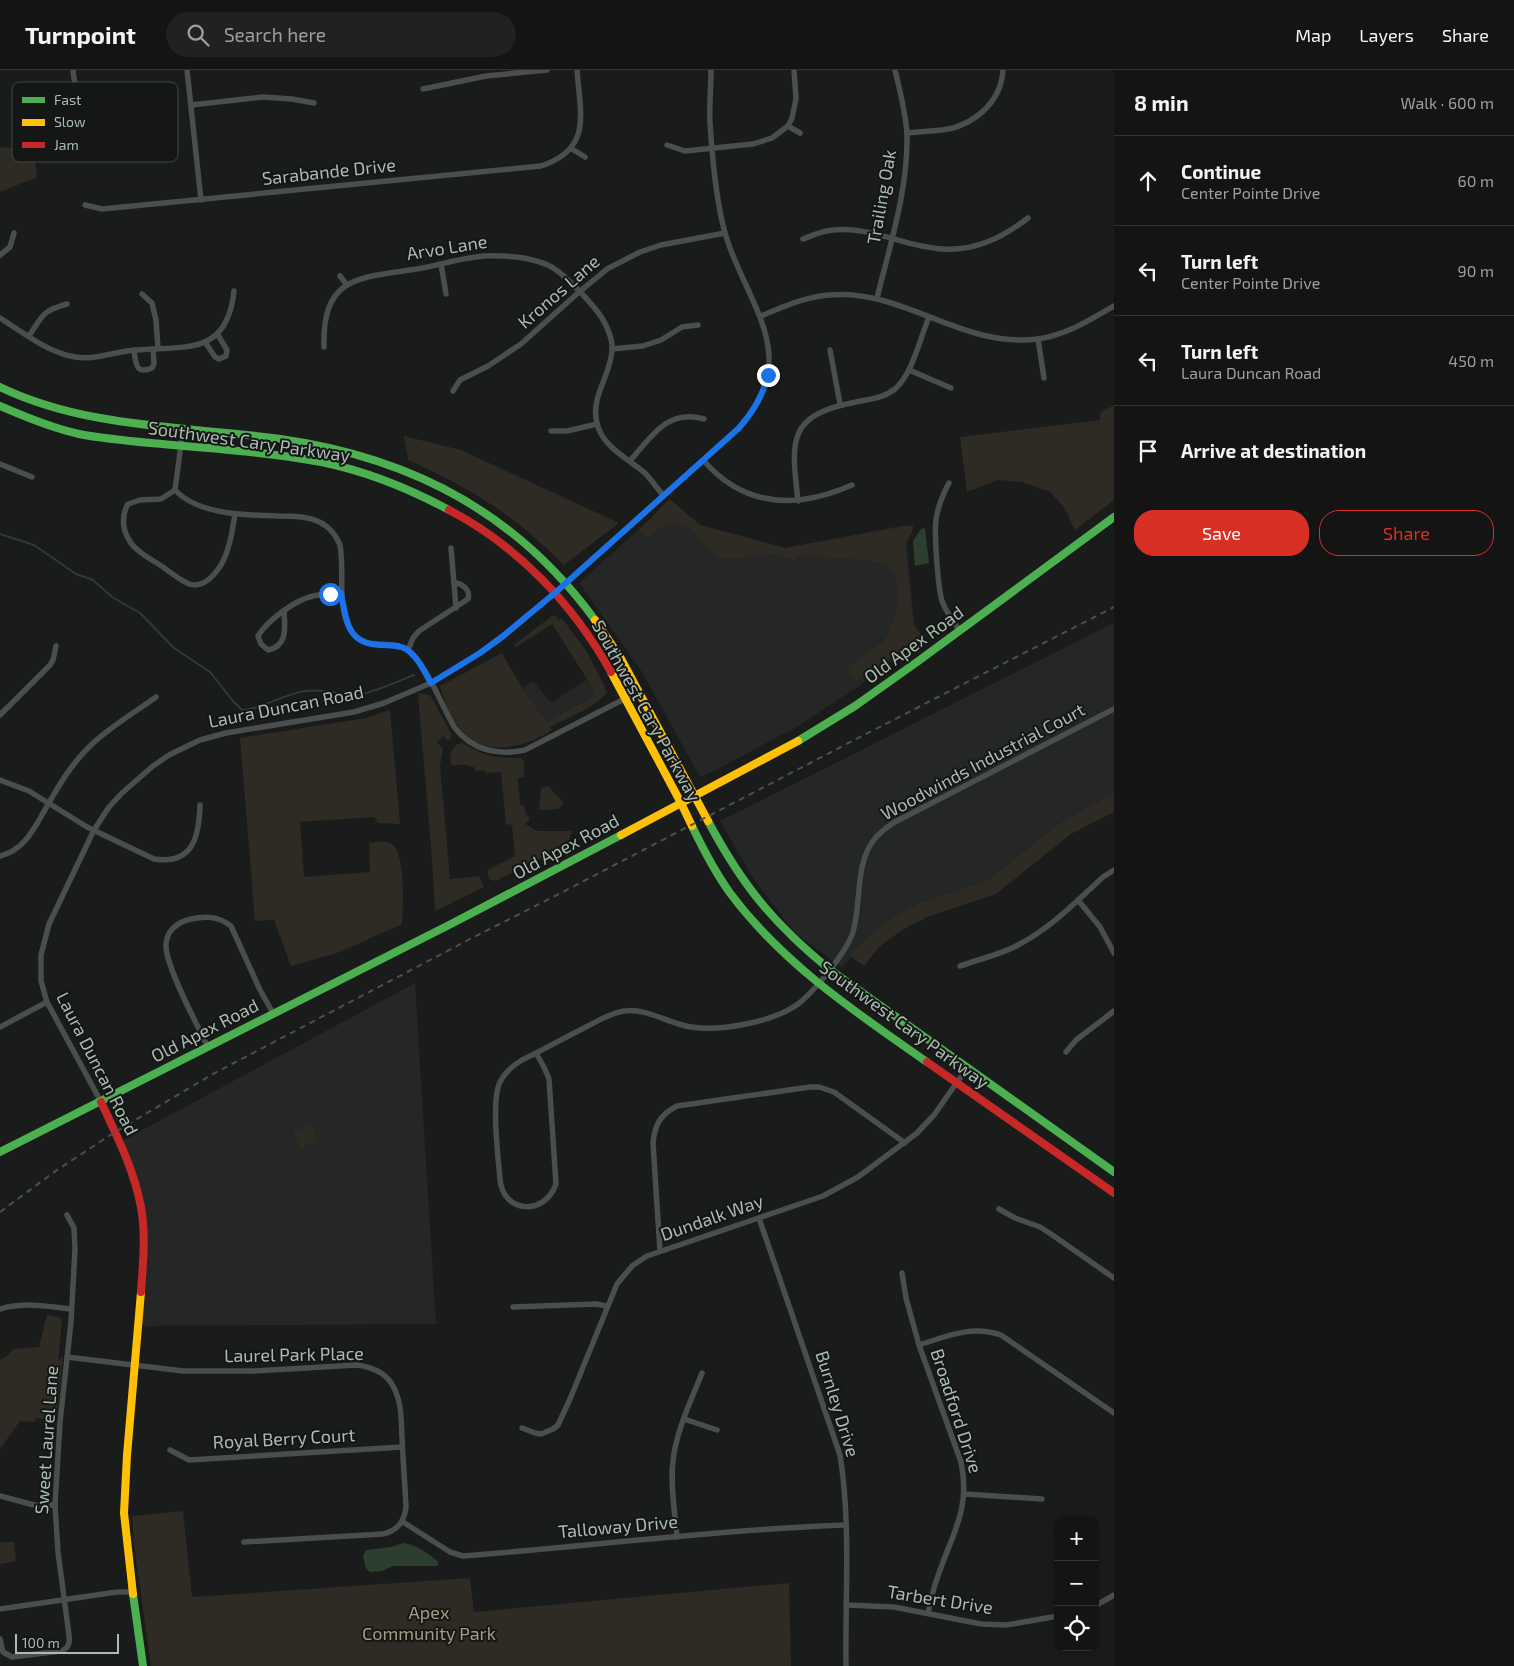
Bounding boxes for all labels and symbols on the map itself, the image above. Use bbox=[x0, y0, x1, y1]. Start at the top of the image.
legend bbox=[12, 82, 178, 162]
text: Fast bbox=[54, 91, 81, 108]
text: Slow bbox=[54, 113, 86, 130]
text: Jam bbox=[54, 136, 79, 153]
street label: Trailing Oak bbox=[862, 148, 900, 246]
street label: Sarabande Drive bbox=[261, 153, 397, 189]
street label: Arvo Lane bbox=[405, 230, 489, 264]
street label: Kronos Lane bbox=[513, 250, 604, 333]
route end bbox=[757, 364, 780, 387]
street label: Southwest Cary Parkway bbox=[147, 416, 352, 466]
route start bbox=[319, 583, 342, 606]
street label: Old Apex Road bbox=[859, 601, 967, 688]
street label: Southwest Cary Parkway bbox=[588, 616, 706, 805]
street label: Laura Duncan Road bbox=[206, 680, 365, 732]
street label: Woodwinds Industrial Court bbox=[877, 698, 1088, 824]
street label: Old Apex Road bbox=[508, 809, 623, 883]
street label: Southwest Cary Parkway bbox=[816, 955, 994, 1093]
street label: Laura Duncan Road bbox=[52, 988, 144, 1139]
street label: Old Apex Road bbox=[147, 994, 262, 1067]
street label: Dundalk Way bbox=[657, 1189, 766, 1245]
street label: Laurel Park Place bbox=[224, 1342, 364, 1366]
street label: Broadford Drive bbox=[926, 1346, 987, 1476]
street label: Burnley Drive bbox=[811, 1348, 865, 1459]
street label: Sweet Laurel Lane bbox=[30, 1365, 62, 1515]
street label: Royal Berry Court bbox=[212, 1423, 356, 1453]
street label: Talloway Drive bbox=[557, 1510, 679, 1542]
street label: Tarbert Drive bbox=[886, 1580, 995, 1618]
park label: Apex Community Park bbox=[362, 1601, 496, 1644]
scale bar bbox=[15, 1631, 119, 1654]

